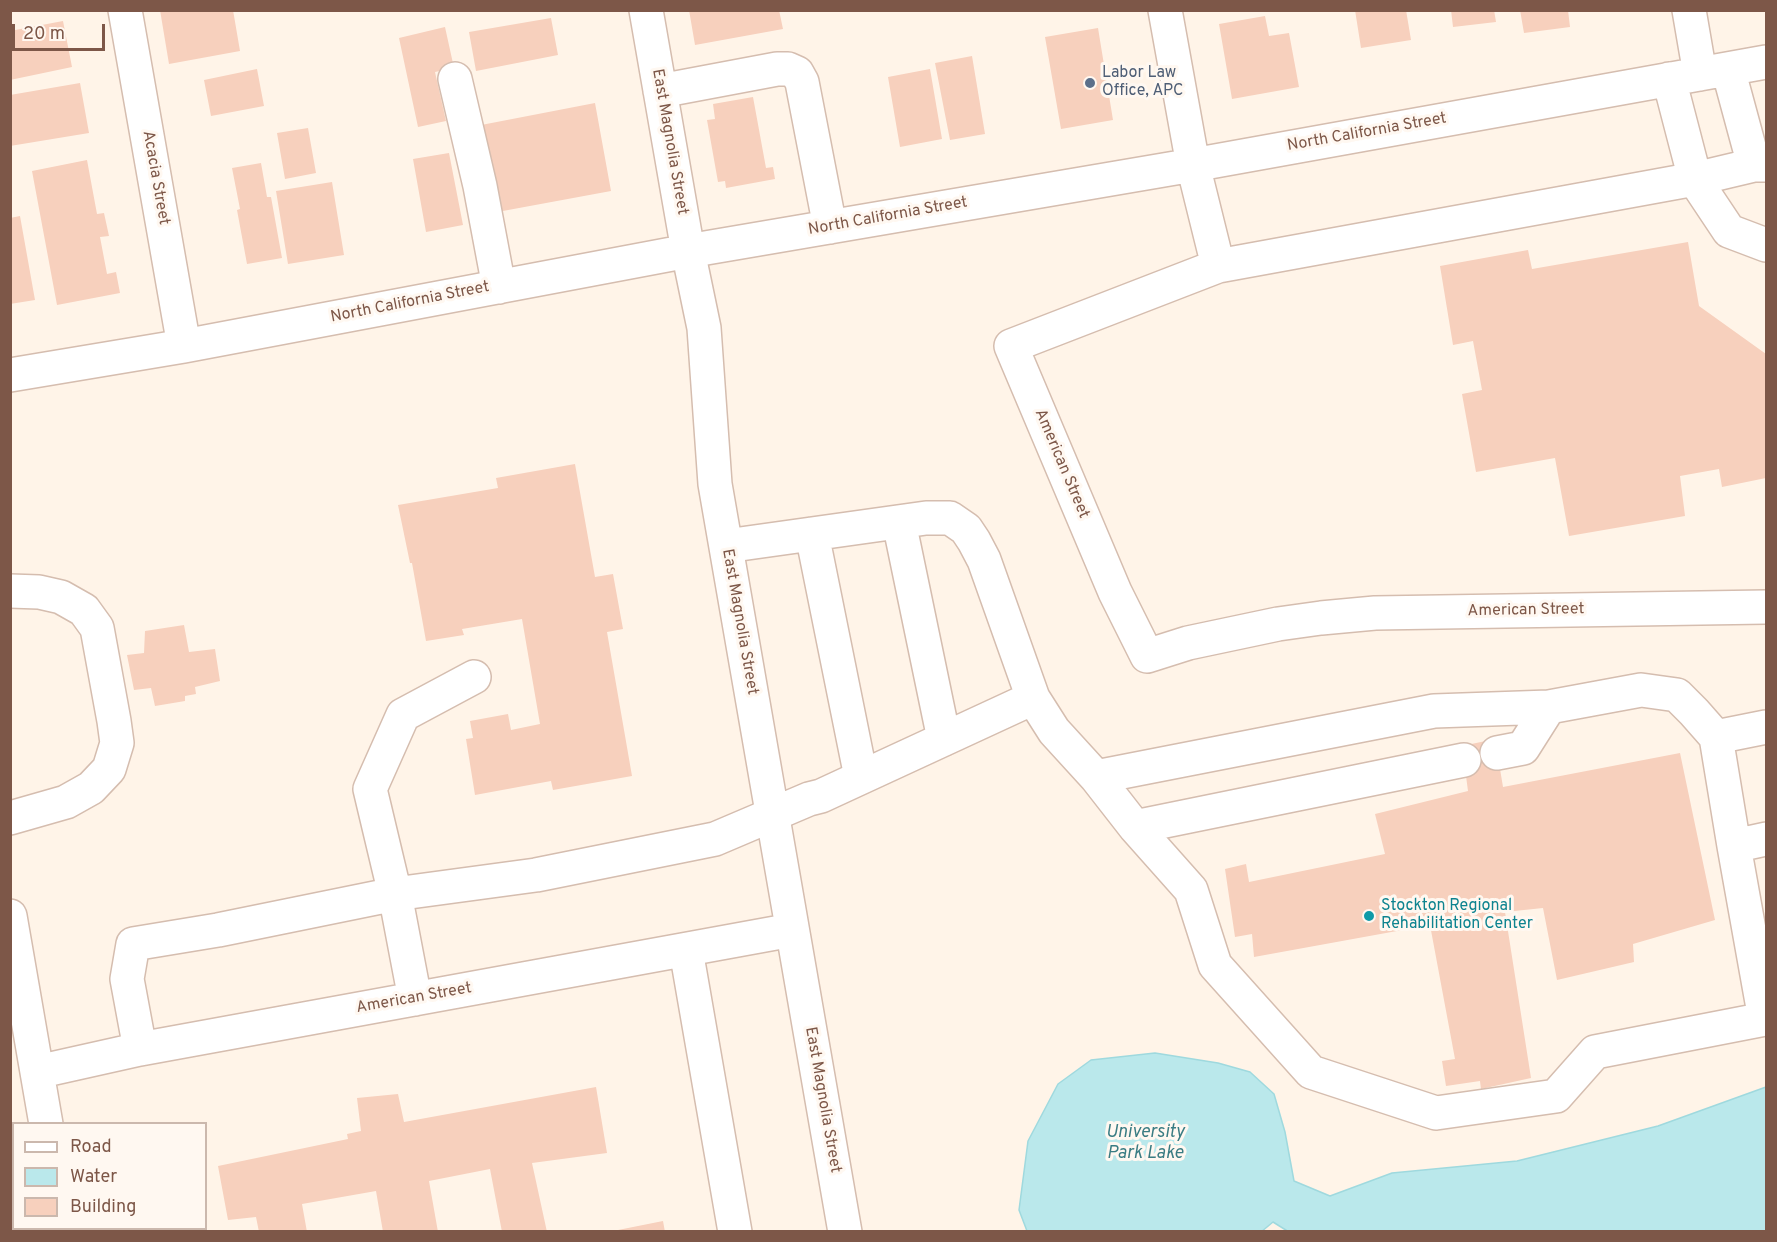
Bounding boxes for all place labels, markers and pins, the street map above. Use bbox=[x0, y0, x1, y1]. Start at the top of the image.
place label: Labor Law Office, APC bbox=[1102, 64, 1183, 102]
marker: Labor Law Office, APC bbox=[1083, 76, 1097, 90]
place label: Stockton Regional Rehabilitation Center bbox=[1381, 897, 1533, 935]
marker: Stockton Regional Rehabilitation Center bbox=[1362, 909, 1376, 923]

